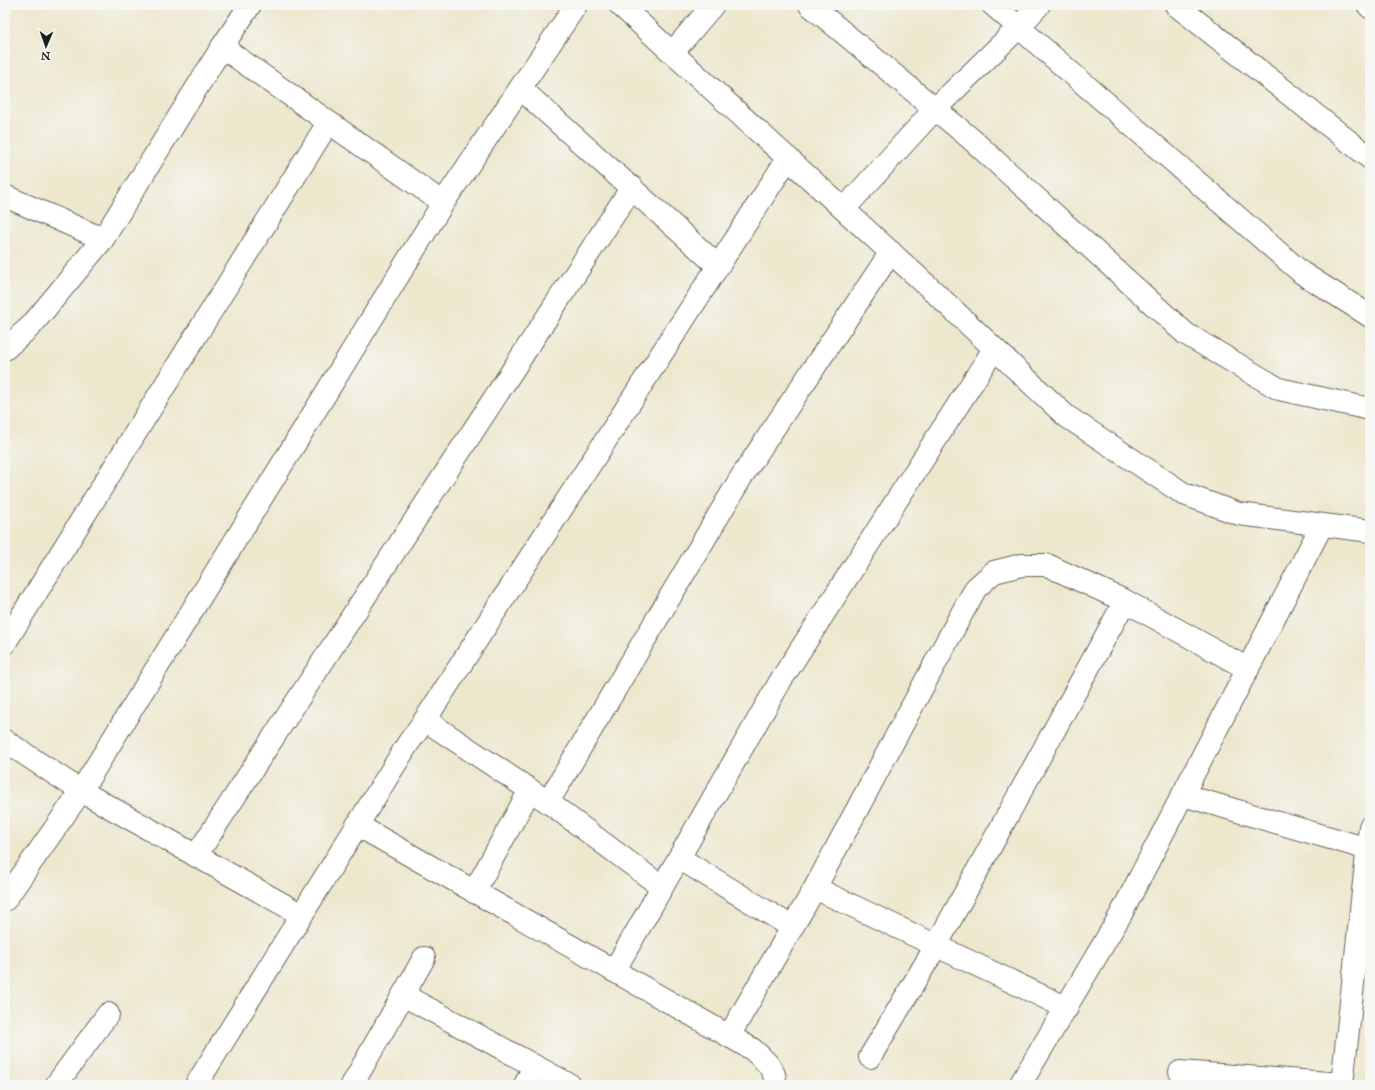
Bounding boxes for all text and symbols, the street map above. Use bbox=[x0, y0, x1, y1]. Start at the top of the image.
north arrow bbox=[26, 26, 66, 66]
text: N bbox=[40, 49, 51, 62]

